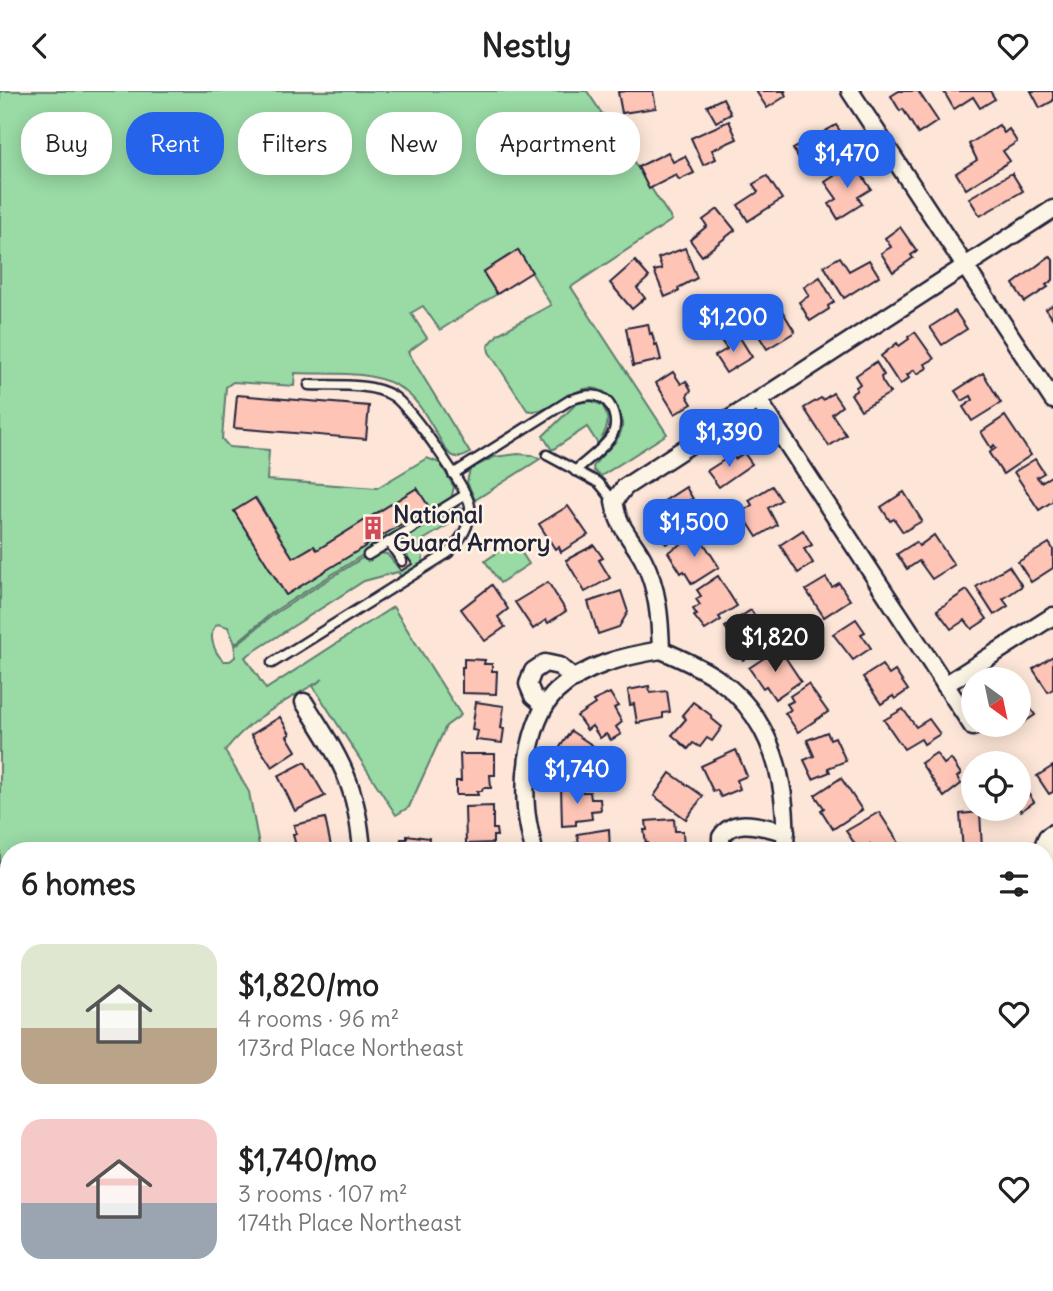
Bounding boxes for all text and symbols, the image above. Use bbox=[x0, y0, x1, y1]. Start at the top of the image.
text: Nestly bbox=[482, 25, 571, 66]
icon: back bbox=[21, 27, 59, 65]
icon: heart bbox=[994, 27, 1032, 65]
chip: Buy bbox=[21, 112, 112, 175]
chip: Rent bbox=[126, 112, 224, 175]
chip: Filters bbox=[238, 112, 352, 175]
chip: New bbox=[366, 112, 462, 175]
chip: Apartment bbox=[476, 112, 640, 175]
pin: $1,470 bbox=[790, 131, 904, 190]
text: $1,470 bbox=[814, 138, 880, 167]
pin: $1,200 bbox=[676, 295, 790, 354]
text: $1,200 bbox=[698, 302, 768, 331]
pin: $1,390 bbox=[672, 409, 786, 469]
text: $1,390 bbox=[695, 417, 763, 446]
place label: National Guard Armory bbox=[393, 499, 550, 557]
pin: $1,500 bbox=[637, 499, 751, 559]
text: $1,500 bbox=[659, 507, 729, 536]
building icon: National Guard Armory bbox=[359, 514, 387, 542]
pin: $1,820 bbox=[718, 615, 832, 674]
text: $1,820 bbox=[741, 622, 809, 651]
north arrow bbox=[961, 667, 1031, 737]
map controls bbox=[961, 667, 1031, 821]
pin: $1,740 bbox=[520, 747, 634, 806]
button: locate bbox=[961, 751, 1031, 821]
text: $1,740 bbox=[544, 754, 610, 783]
text: 6 homes bbox=[21, 865, 136, 903]
icon: filters bbox=[995, 865, 1033, 903]
text: $1,820/mo bbox=[238, 966, 379, 1004]
icon: home bbox=[77, 972, 161, 1056]
icon: heart bbox=[995, 995, 1033, 1033]
text: 4 rooms · 96 m² bbox=[238, 1004, 399, 1033]
text: 173rd Place Northeast bbox=[238, 1033, 464, 1062]
text: $1,740/mo bbox=[238, 1141, 377, 1179]
icon: home bbox=[77, 1147, 161, 1231]
icon: heart bbox=[995, 1170, 1033, 1208]
text: 3 rooms · 107 m² bbox=[238, 1179, 408, 1208]
text: 174th Place Northeast bbox=[238, 1208, 462, 1237]

